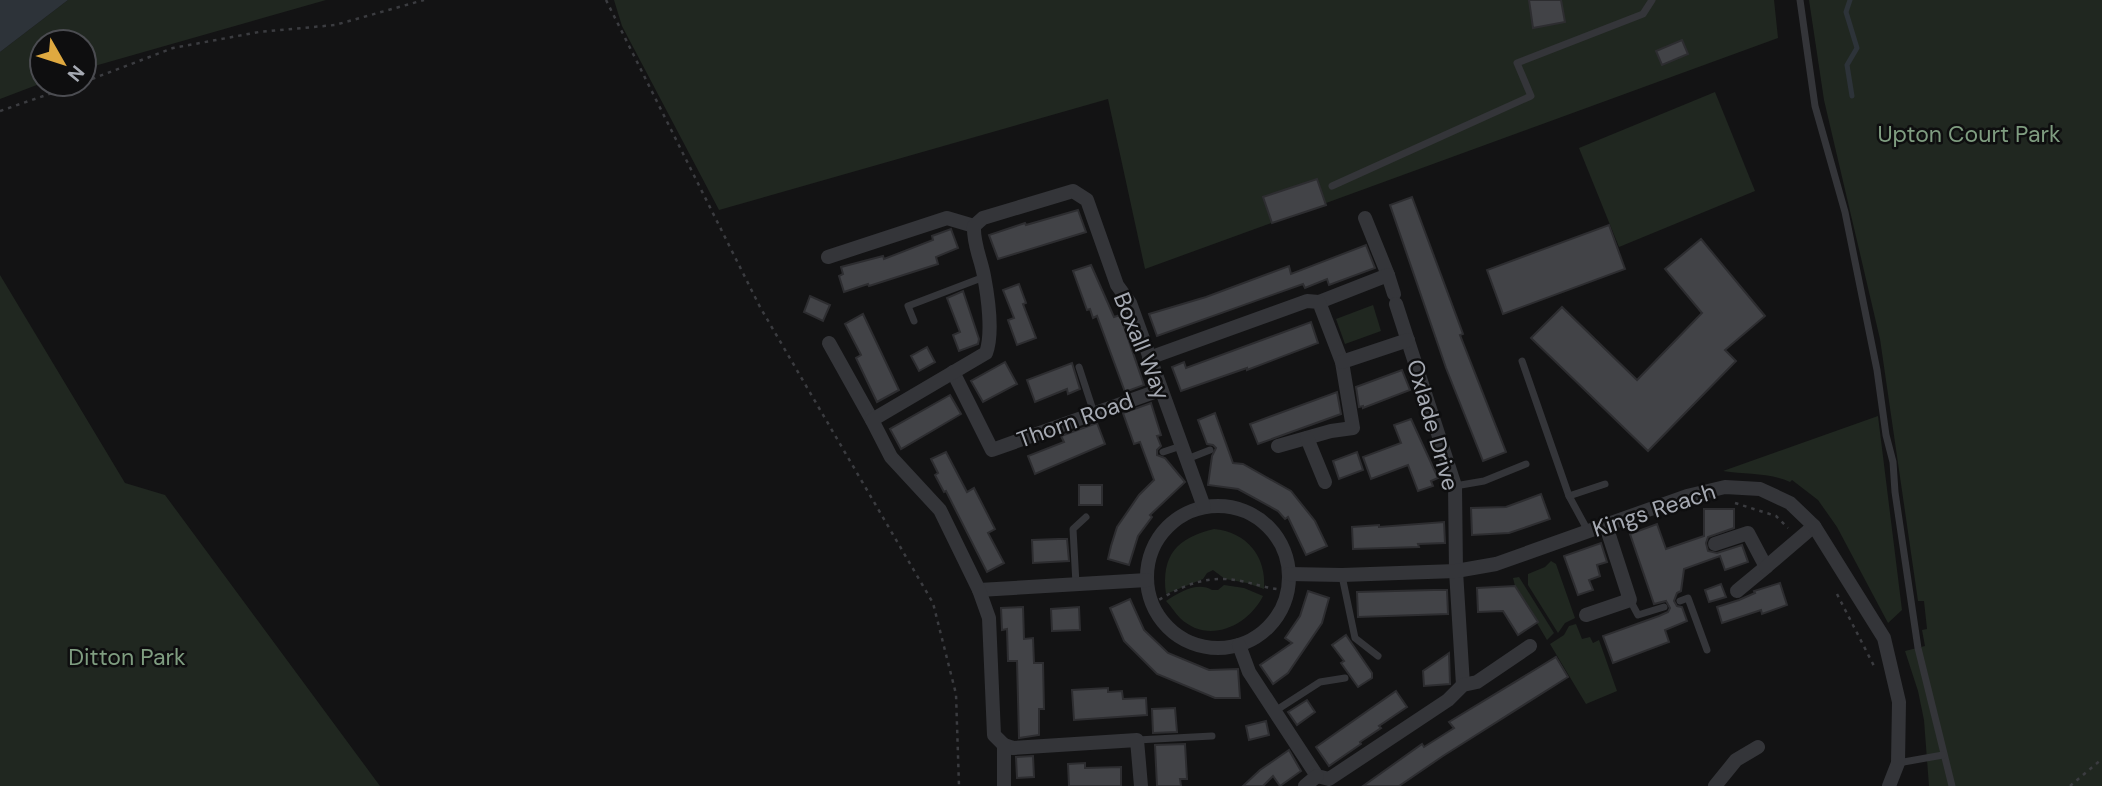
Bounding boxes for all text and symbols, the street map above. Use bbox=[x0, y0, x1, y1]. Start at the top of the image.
north arrow bbox=[28, 28, 98, 98]
text: N bbox=[62, 60, 90, 87]
park label: Upton Court Park bbox=[1877, 119, 2061, 149]
street label: Boxall Way bbox=[1107, 288, 1177, 404]
street label: Oxlade Drive bbox=[1400, 356, 1466, 494]
street label: Thorn Road bbox=[1013, 385, 1137, 455]
street label: Kings Reach bbox=[1589, 476, 1719, 544]
park label: Ditton Park bbox=[68, 642, 186, 672]

